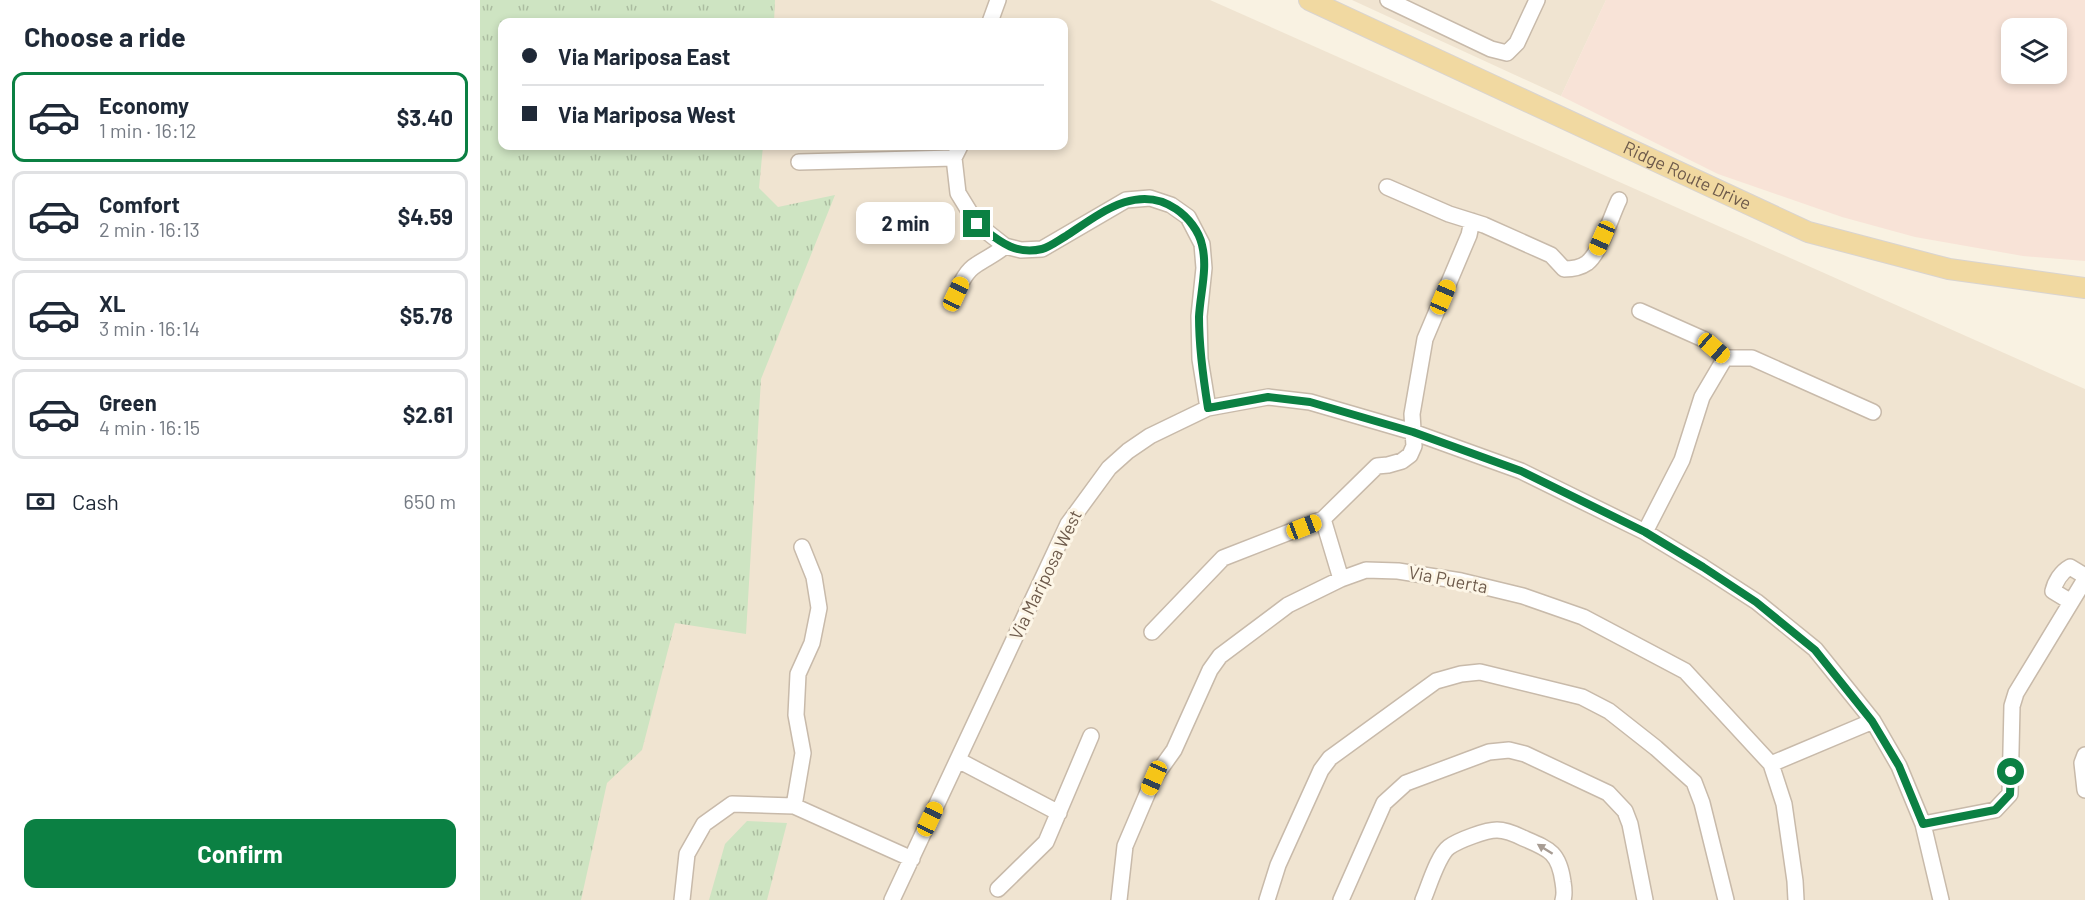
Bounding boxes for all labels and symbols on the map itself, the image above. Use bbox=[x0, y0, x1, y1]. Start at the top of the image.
street label: Ridge Route Drive bbox=[1620, 136, 1755, 214]
callout: 2 min bbox=[857, 203, 956, 245]
route end bbox=[963, 210, 990, 237]
car bbox=[1586, 218, 1618, 258]
car bbox=[940, 274, 972, 314]
car bbox=[1428, 277, 1458, 317]
car bbox=[1695, 329, 1733, 367]
street label: Via Mariposa West bbox=[1004, 506, 1086, 643]
car bbox=[1284, 512, 1324, 542]
street label: Via Puerta bbox=[1407, 561, 1490, 597]
car bbox=[1138, 758, 1170, 798]
route start bbox=[1997, 758, 2024, 785]
car bbox=[914, 799, 946, 839]
one-way arrow bbox=[1536, 844, 1553, 855]

